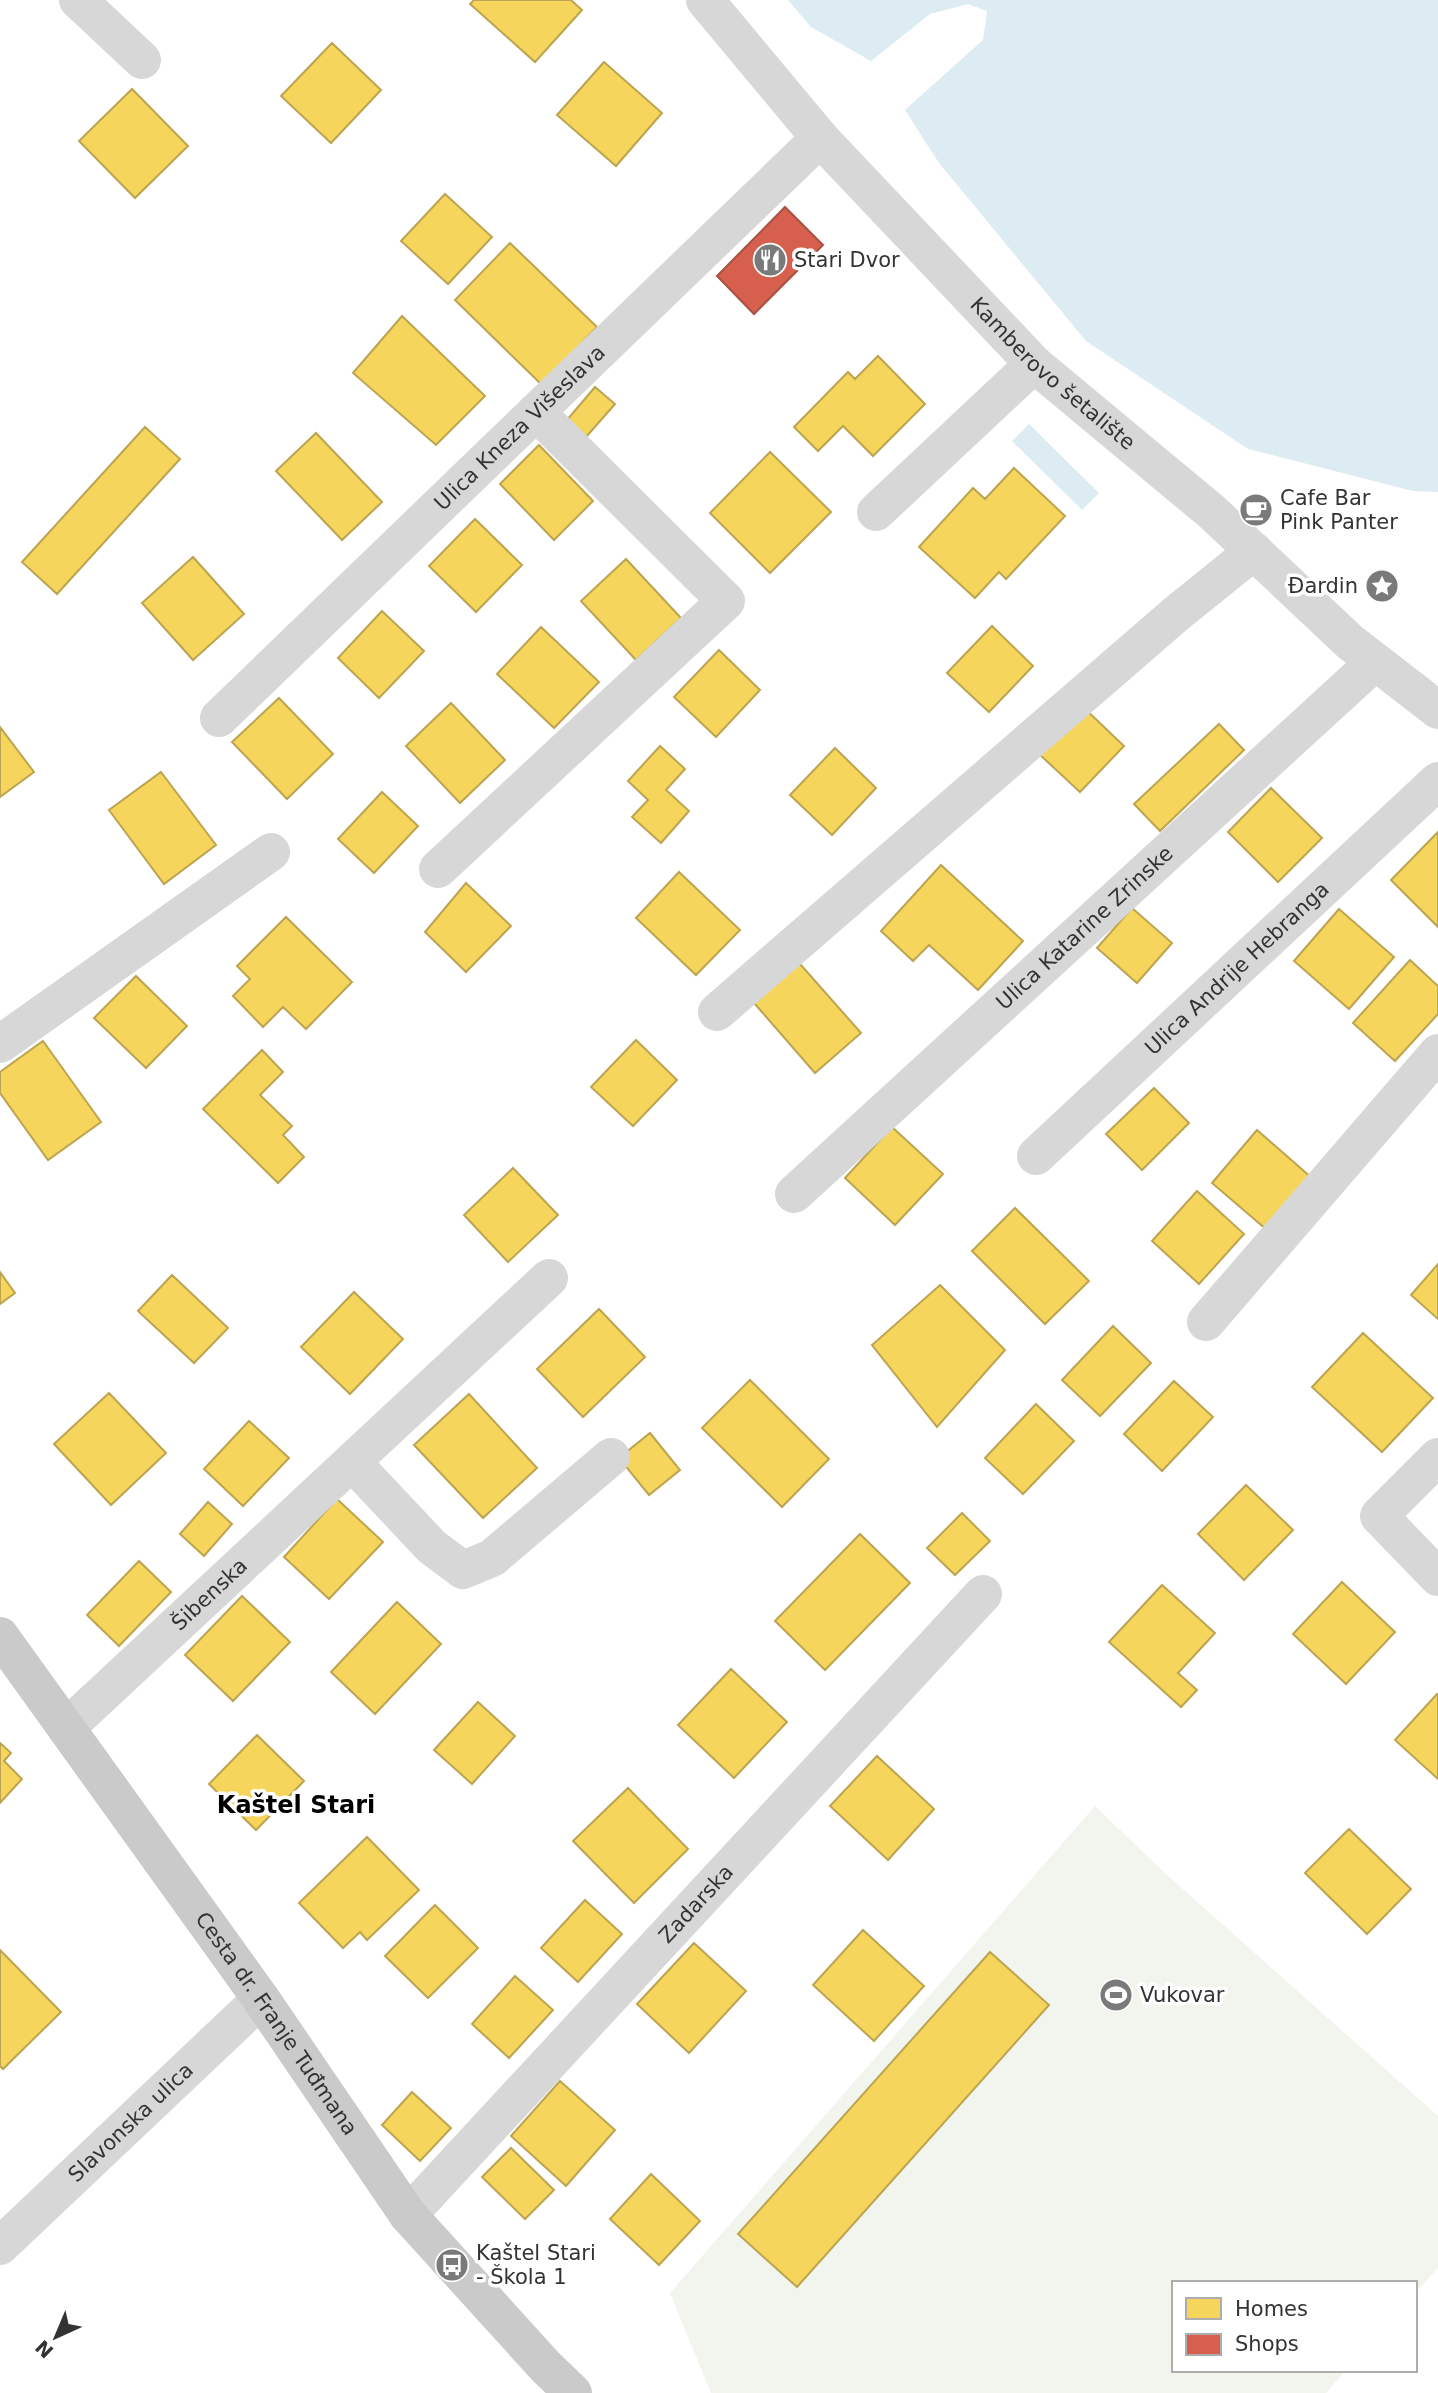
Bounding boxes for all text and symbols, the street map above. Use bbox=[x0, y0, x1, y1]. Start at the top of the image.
restaurant icon: Stari Dvor bbox=[751, 241, 789, 279]
place label: Stari Dvor bbox=[794, 248, 900, 272]
street label: Kamberovo šetalište bbox=[965, 292, 1140, 455]
street label: Ulica Kneza Višeslava bbox=[430, 340, 610, 515]
place label: Cafe Bar Pink Panter bbox=[1280, 486, 1398, 534]
cafe icon: Cafe Bar Pink Panter bbox=[1237, 491, 1275, 529]
place icon: Đardin bbox=[1363, 567, 1401, 605]
place label: Đardin bbox=[1288, 574, 1358, 598]
street label: Ulica Katarine Zrinske bbox=[991, 841, 1178, 1015]
street label: Ulica Andrije Hebranga bbox=[1140, 877, 1334, 1060]
street label: Šibenska bbox=[166, 1553, 252, 1635]
district label: Kaštel Stari bbox=[217, 1791, 375, 1819]
street label: Zadarska bbox=[654, 1860, 738, 1948]
street label: Cesta dr. Franje Tuđmana bbox=[190, 1907, 362, 2140]
sports icon: Vukovar bbox=[1097, 1976, 1135, 2014]
place label: Vukovar bbox=[1140, 1983, 1225, 2007]
street label: Slavonska ulica bbox=[64, 2058, 198, 2187]
place label: Kaštel Stari - Škola 1 bbox=[476, 2241, 596, 2289]
bus stop icon: Kaštel Stari - Škola 1 bbox=[433, 2246, 471, 2284]
legend bbox=[1172, 2281, 1417, 2372]
text: Homes bbox=[1235, 2297, 1308, 2321]
north arrow bbox=[21, 2302, 91, 2372]
text: Shops bbox=[1235, 2332, 1299, 2356]
text: N bbox=[31, 2336, 58, 2363]

